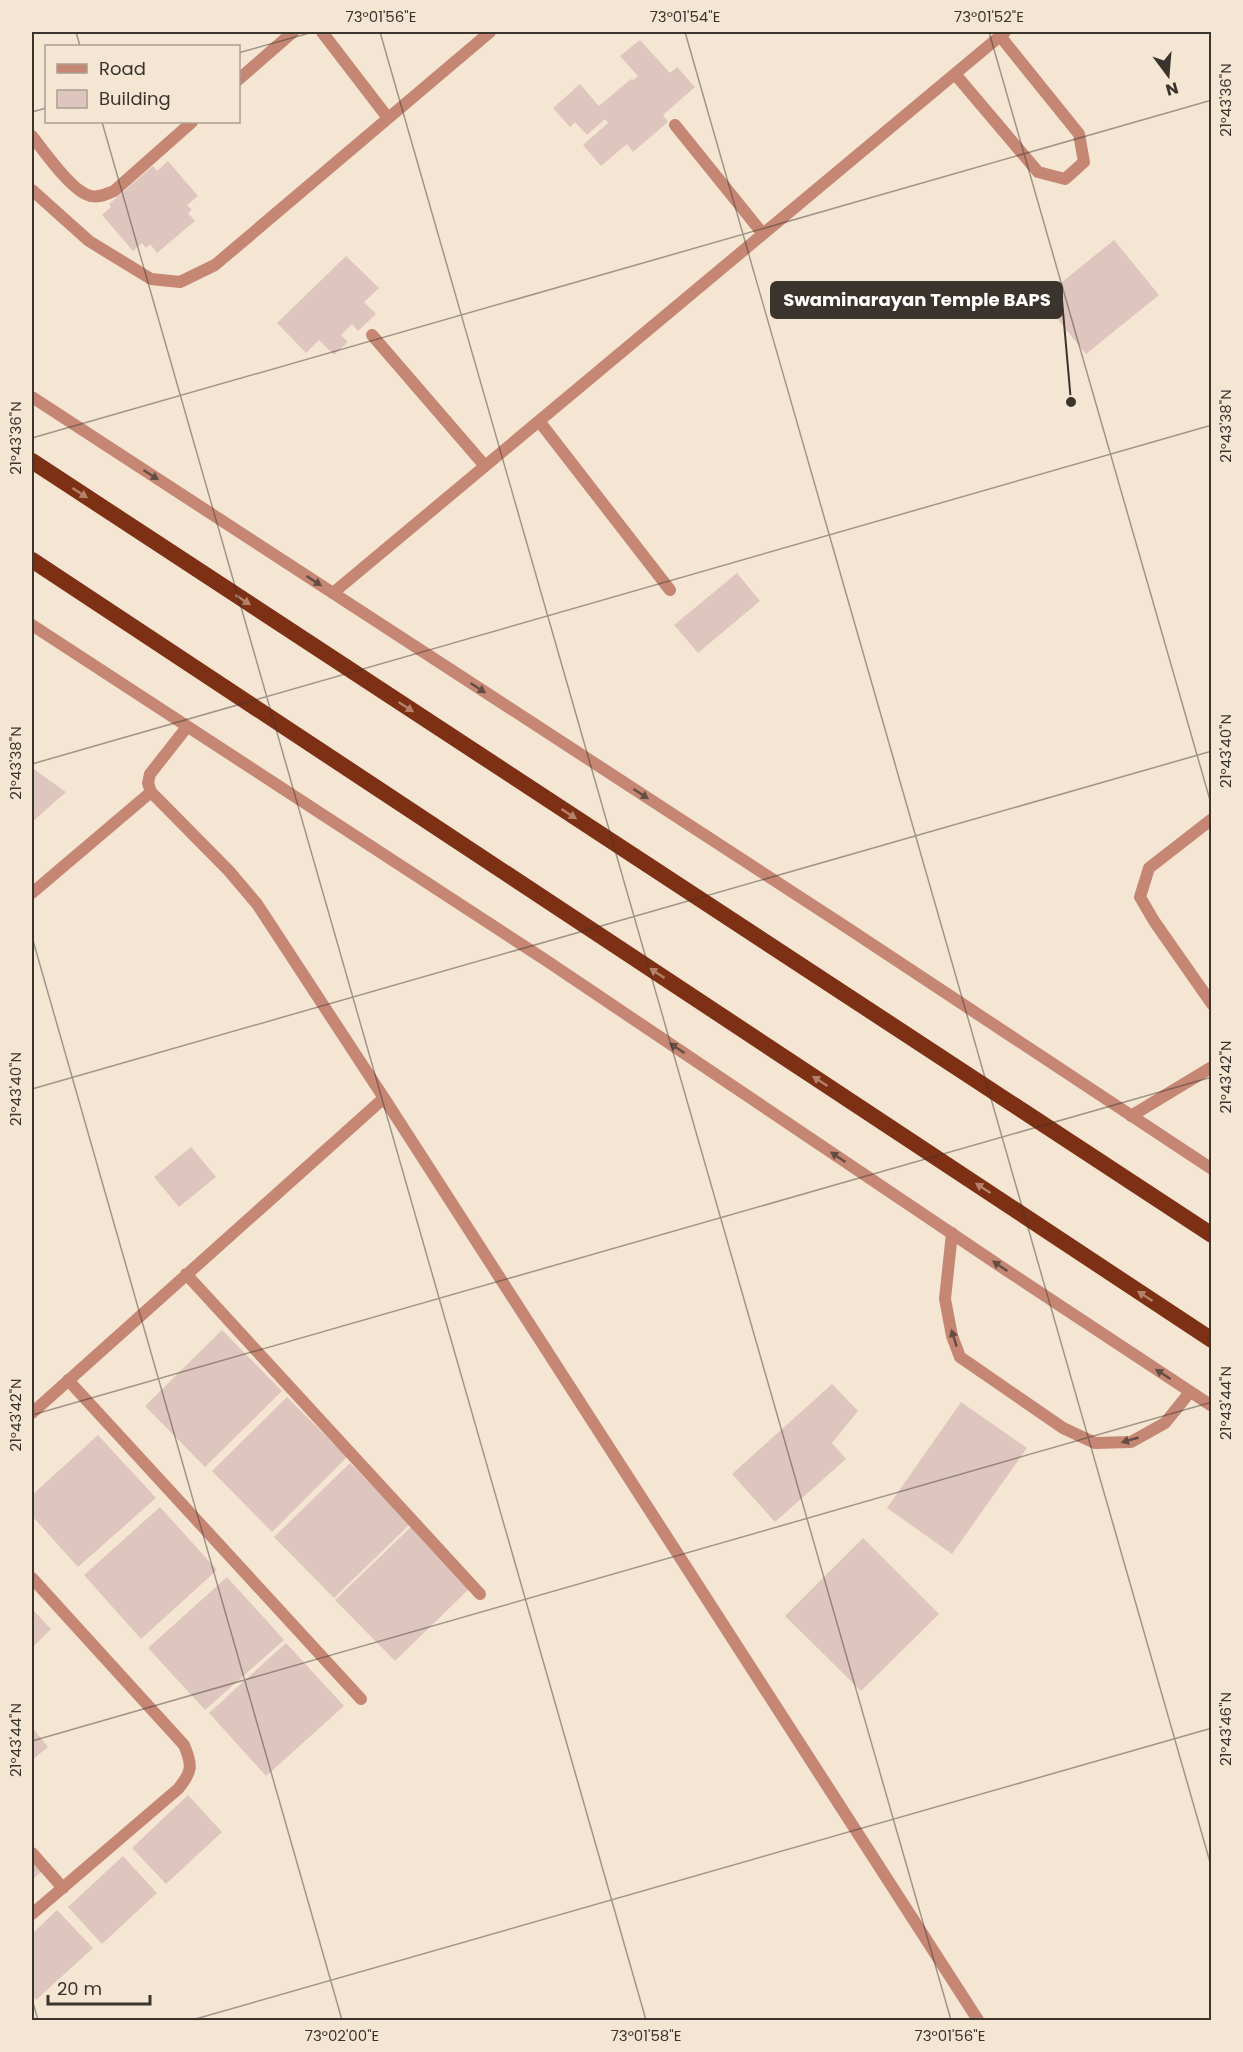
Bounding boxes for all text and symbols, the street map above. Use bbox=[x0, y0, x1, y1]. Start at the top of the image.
text: 73°01'56"E bbox=[346, 6, 416, 27]
text: 73°01'54"E bbox=[650, 6, 720, 27]
text: 73°01'52"E bbox=[954, 6, 1024, 27]
legend bbox=[45, 45, 240, 123]
north arrow bbox=[1138, 45, 1198, 105]
text: Road bbox=[99, 56, 146, 81]
text: 21°43'36"N bbox=[1215, 63, 1236, 137]
text: N bbox=[1163, 76, 1181, 102]
text: Building bbox=[99, 86, 171, 111]
callout: Swaminarayan Temple BAPS bbox=[771, 282, 1062, 318]
text: Swaminarayan Temple BAPS bbox=[783, 287, 1051, 312]
text: 21°43'38"N bbox=[1215, 389, 1236, 463]
text: 21°43'36"N bbox=[5, 401, 26, 475]
one-way arrow bbox=[143, 469, 159, 480]
one-way arrow bbox=[72, 487, 88, 499]
one-way arrow bbox=[306, 575, 322, 586]
one-way arrow bbox=[235, 594, 251, 605]
one-way arrow bbox=[469, 682, 486, 693]
one-way arrow bbox=[398, 702, 414, 713]
text: 21°43'40"N bbox=[1215, 714, 1236, 788]
text: 21°43'38"N bbox=[5, 726, 26, 800]
one-way arrow bbox=[633, 788, 649, 799]
one-way arrow bbox=[561, 809, 577, 820]
one-way arrow bbox=[649, 968, 665, 979]
text: 21°43'42"N bbox=[1215, 1040, 1236, 1114]
one-way arrow bbox=[669, 1042, 685, 1054]
text: 21°43'40"N bbox=[5, 1052, 26, 1126]
one-way arrow bbox=[812, 1076, 828, 1087]
one-way arrow bbox=[831, 1151, 847, 1163]
one-way arrow bbox=[974, 1183, 991, 1194]
one-way arrow bbox=[992, 1261, 1008, 1272]
one-way arrow bbox=[1137, 1291, 1153, 1302]
one-way arrow bbox=[948, 1329, 958, 1347]
text: 21°43'44"N bbox=[1215, 1366, 1236, 1440]
one-way arrow bbox=[1154, 1368, 1171, 1379]
text: 21°43'42"N bbox=[5, 1378, 26, 1452]
one-way arrow bbox=[1121, 1435, 1139, 1445]
text: 21°43'46"N bbox=[1215, 1692, 1236, 1766]
text: 21°43'44"N bbox=[5, 1703, 26, 1777]
scale bar bbox=[48, 1968, 150, 2006]
text: 20 m bbox=[57, 1976, 102, 2001]
text: 73°02'00"E bbox=[305, 2025, 379, 2046]
text: 73°01'58"E bbox=[611, 2025, 681, 2046]
text: 73°01'56"E bbox=[915, 2025, 985, 2046]

